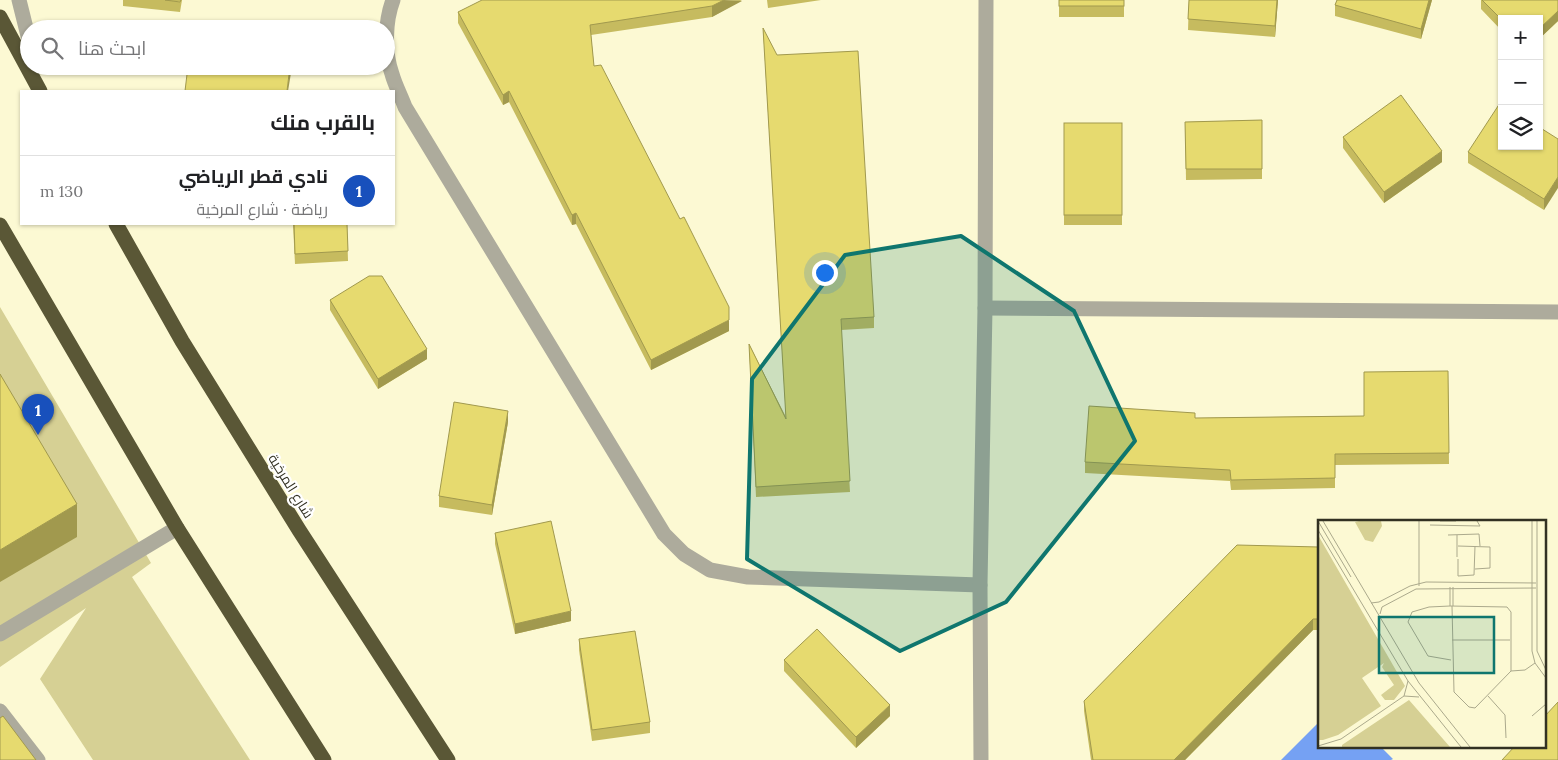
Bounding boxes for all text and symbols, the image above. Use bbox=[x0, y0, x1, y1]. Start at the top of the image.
map controls bbox=[1498, 15, 1543, 150]
button: + bbox=[1498, 15, 1543, 60]
search box bbox=[20, 20, 395, 75]
icon: search bbox=[38, 34, 66, 62]
text: ابحث هنا bbox=[78, 36, 146, 60]
button: − bbox=[1498, 60, 1543, 105]
button: layers bbox=[1498, 105, 1543, 150]
text: بالقرب منك bbox=[270, 109, 375, 136]
text: نادي قطر الرياضي bbox=[179, 164, 328, 188]
text: 130 m bbox=[40, 181, 83, 201]
text: 1 bbox=[356, 181, 362, 201]
text: رياضة · شارع المرخية bbox=[196, 199, 328, 219]
your location bbox=[812, 260, 838, 286]
pin: 1 bbox=[22, 394, 54, 435]
street label: شارع المرخية bbox=[264, 451, 318, 521]
inset map bbox=[1318, 520, 1546, 748]

